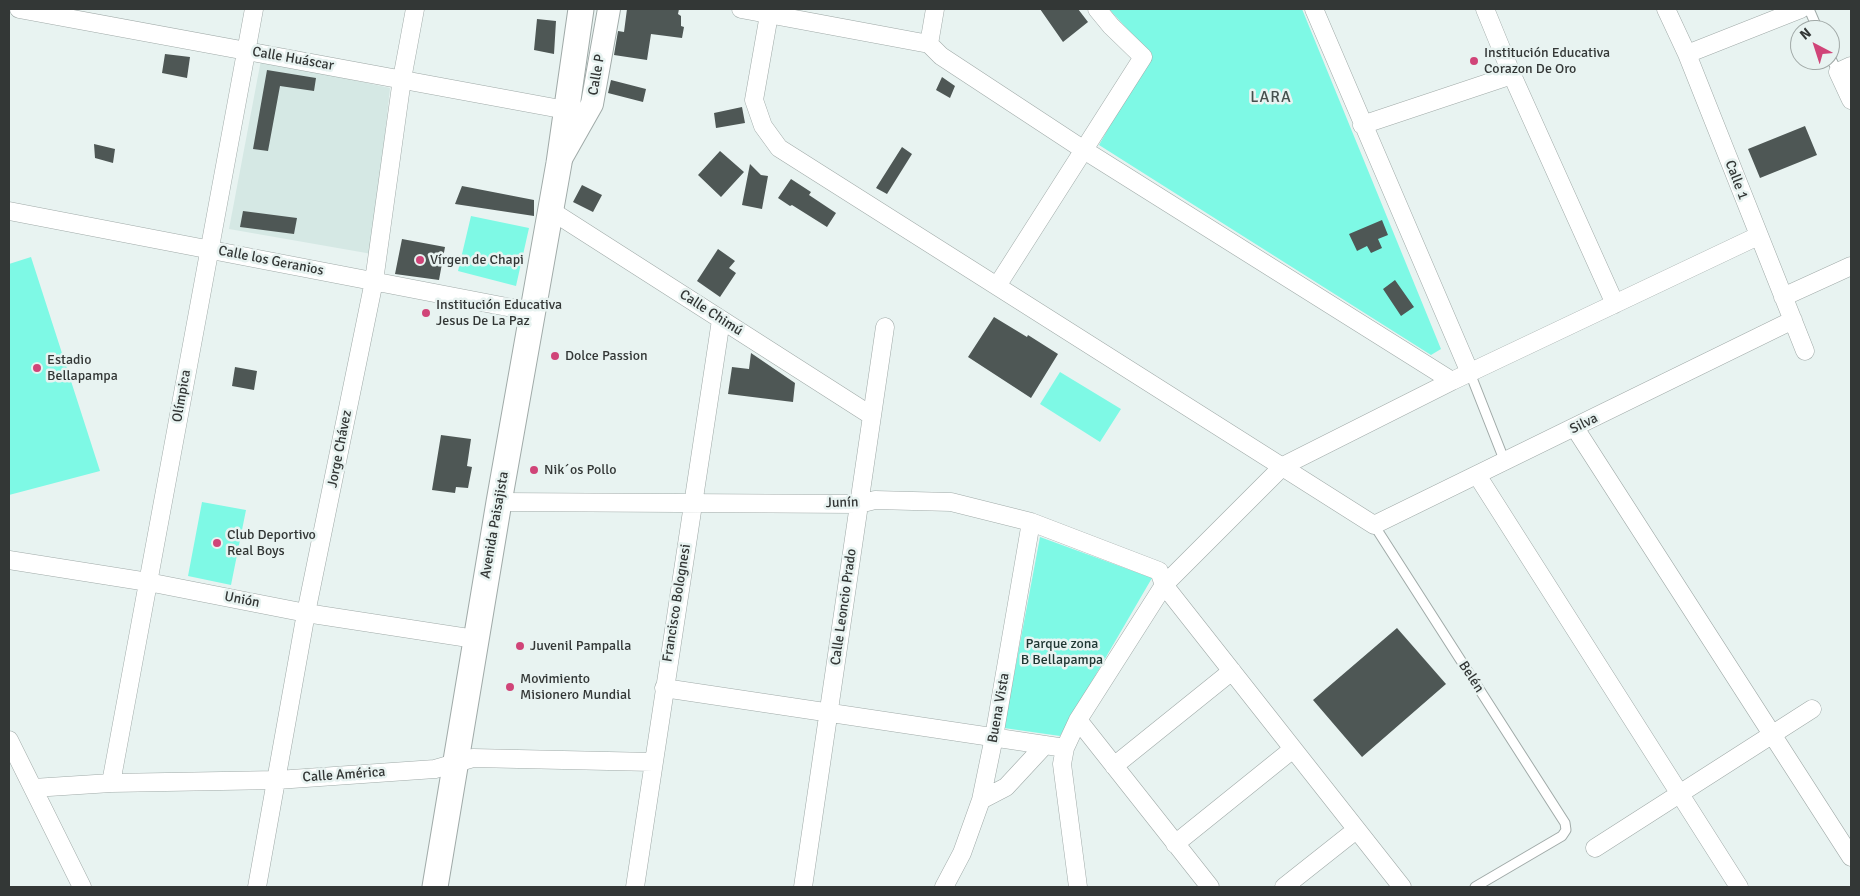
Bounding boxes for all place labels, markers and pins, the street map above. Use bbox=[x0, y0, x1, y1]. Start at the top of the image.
place label: Institución Educativa Corazon De Oro bbox=[1484, 45, 1610, 78]
marker: Institución Educativa Corazon De Oro bbox=[1468, 55, 1480, 67]
place label: Vírgen de Chapi bbox=[430, 252, 524, 268]
marker: Vírgen de Chapi bbox=[414, 254, 426, 266]
place label: Institución Educativa Jesus De La Paz bbox=[436, 297, 562, 330]
marker: Institución Educativa Jesus De La Paz bbox=[420, 307, 432, 319]
place label: Dolce Passion bbox=[565, 348, 648, 364]
marker: Dolce Passion bbox=[549, 350, 561, 362]
place label: Estadio Bellapampa bbox=[47, 352, 118, 384]
marker: Estadio Bellapampa bbox=[31, 362, 43, 374]
place label: Nik´os Pollo bbox=[544, 462, 616, 478]
marker: Nik´os Pollo bbox=[528, 464, 540, 476]
place label: Club Deportivo Real Boys bbox=[227, 527, 316, 560]
marker: Club Deportivo Real Boys bbox=[211, 537, 223, 549]
place label: Juvenil Pampalla bbox=[530, 638, 631, 654]
marker: Juvenil Pampalla bbox=[514, 640, 526, 652]
place label: Movimiento Misionero Mundial bbox=[520, 671, 631, 704]
marker: Movimiento Misionero Mundial bbox=[504, 681, 516, 693]

